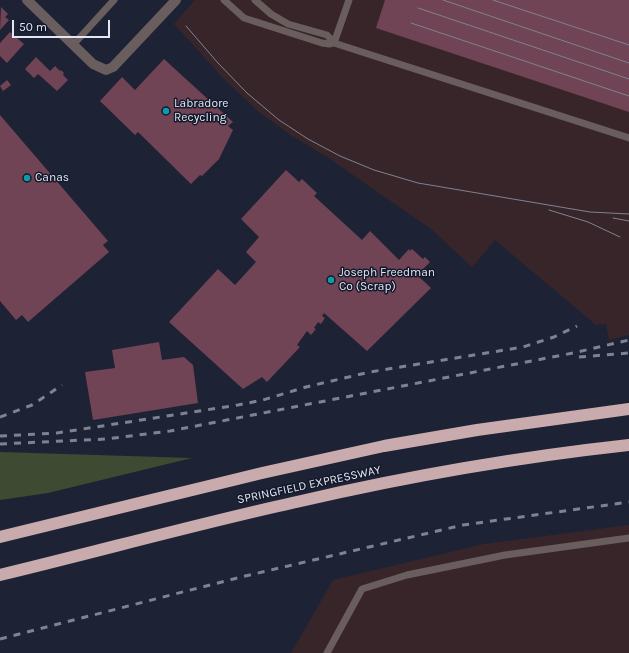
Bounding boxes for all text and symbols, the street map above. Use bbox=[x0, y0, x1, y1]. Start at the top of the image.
scale bar bbox=[14, 12, 112, 38]
text: 50 m bbox=[19, 20, 47, 34]
place label: Labradore Recycling bbox=[174, 97, 228, 125]
marker: Labradore Recycling bbox=[161, 106, 171, 116]
place label: Canas bbox=[35, 171, 69, 185]
marker: Canas bbox=[22, 173, 32, 183]
place label: Joseph Freedman Co (Scrap) bbox=[339, 266, 435, 294]
marker: Joseph Freedman Co (Scrap) bbox=[326, 275, 336, 285]
street label: SPRINGFIELD EXPRESSWAY bbox=[236, 463, 382, 507]

